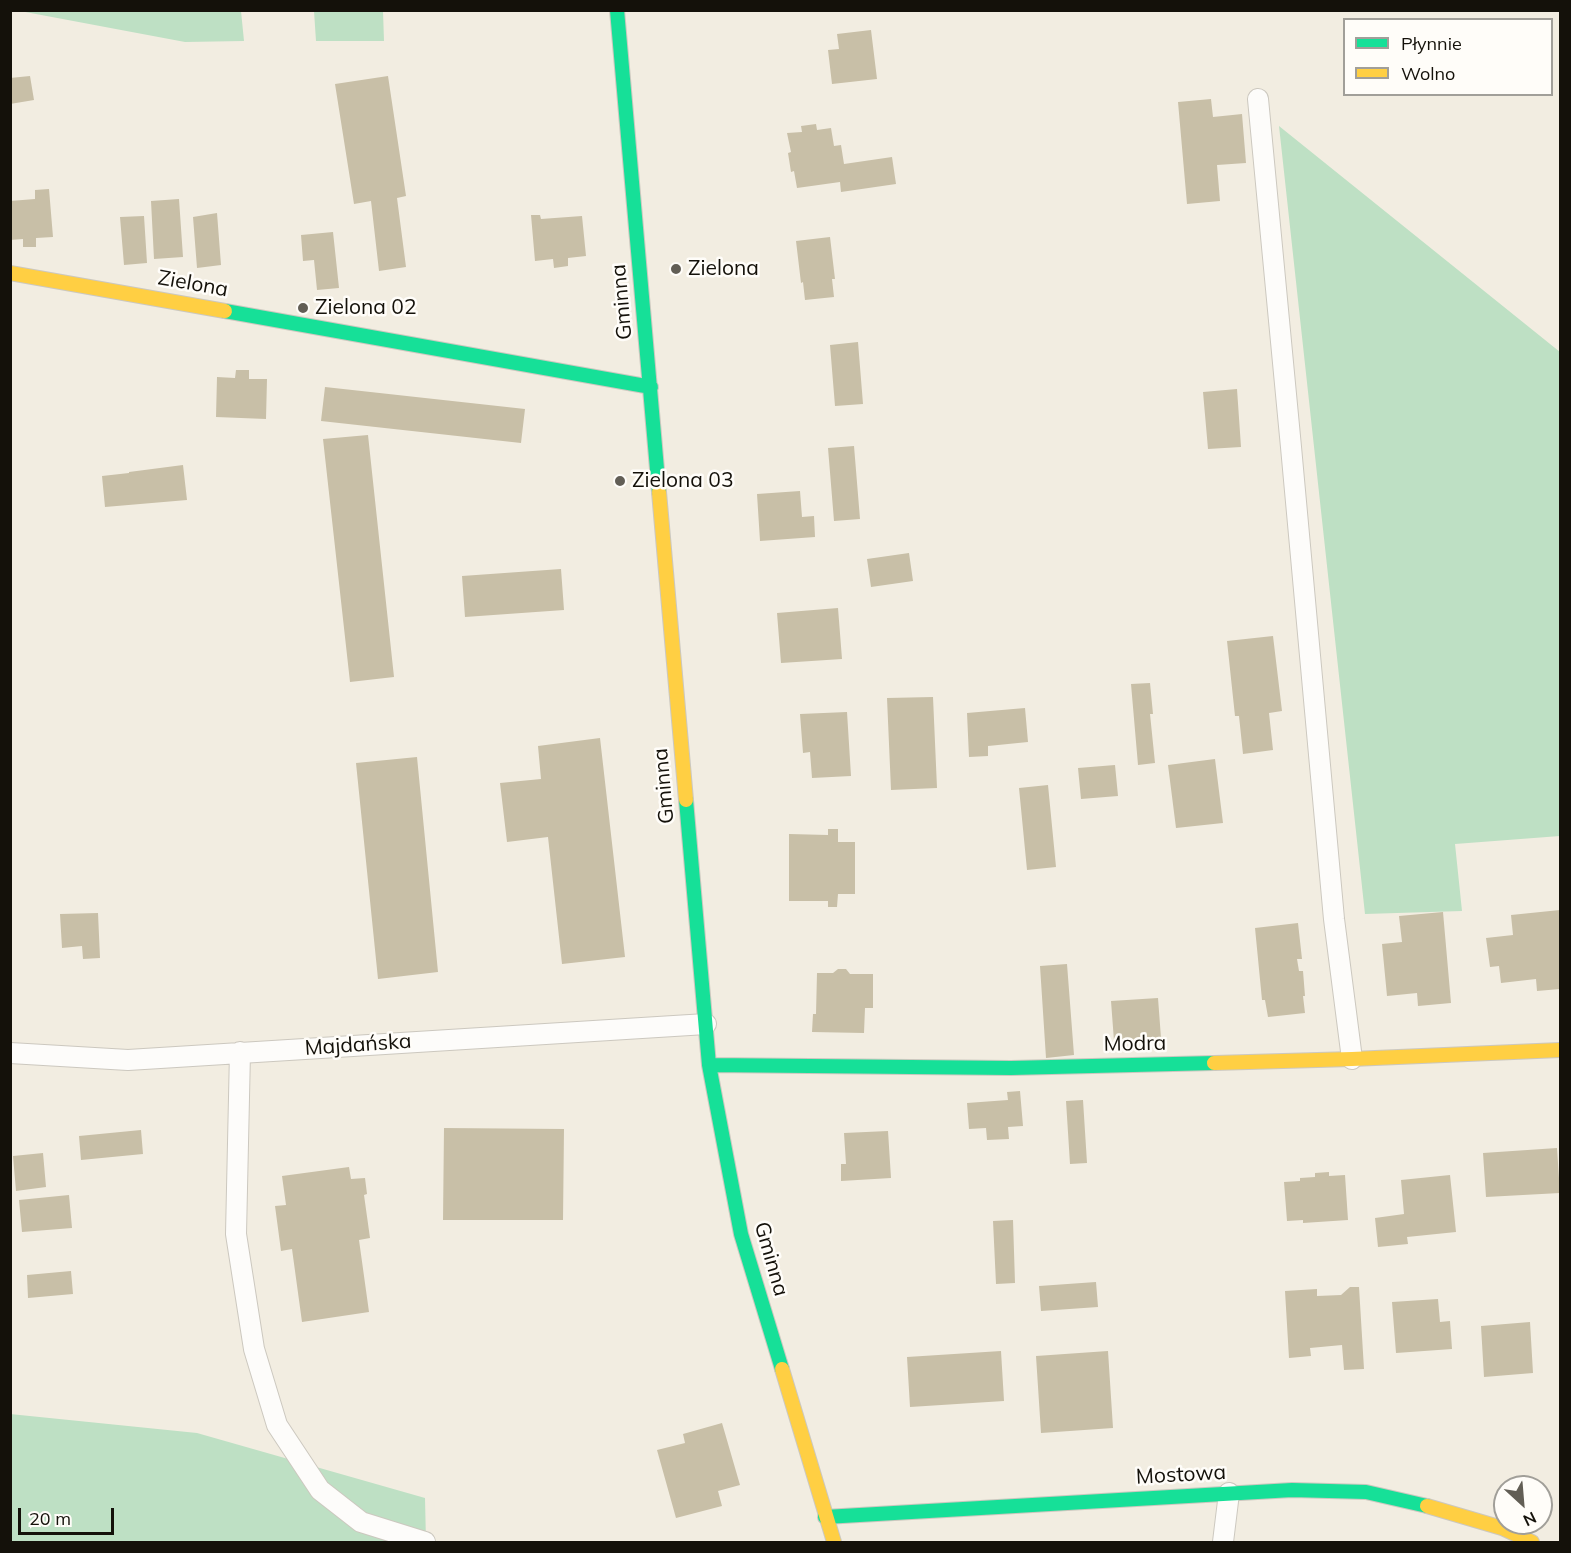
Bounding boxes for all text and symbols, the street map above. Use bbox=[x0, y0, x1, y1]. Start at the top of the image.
legend bbox=[1343, 18, 1553, 96]
text: Płynnie bbox=[1401, 32, 1462, 55]
text: Wolno bbox=[1401, 62, 1455, 85]
place label: Zielona bbox=[688, 256, 759, 282]
marker: Zielona bbox=[669, 262, 683, 276]
street label: Gminna bbox=[606, 263, 638, 341]
street label: Zielona bbox=[156, 265, 230, 303]
place label: Zielona 02 bbox=[315, 295, 417, 321]
marker: Zielona 02 bbox=[296, 301, 310, 315]
place label: Zielona 03 bbox=[632, 468, 734, 494]
marker: Zielona 03 bbox=[613, 474, 627, 488]
street label: Gminna bbox=[648, 747, 680, 825]
street label: Majdańska bbox=[304, 1029, 412, 1061]
street label: Modra bbox=[1103, 1031, 1167, 1057]
street label: Gminna bbox=[748, 1219, 794, 1299]
street label: Mostowa bbox=[1135, 1460, 1227, 1490]
north arrow bbox=[1493, 1475, 1553, 1535]
scale bar bbox=[21, 1496, 117, 1534]
text: 20 m bbox=[29, 1507, 71, 1530]
text: N bbox=[1520, 1508, 1540, 1531]

